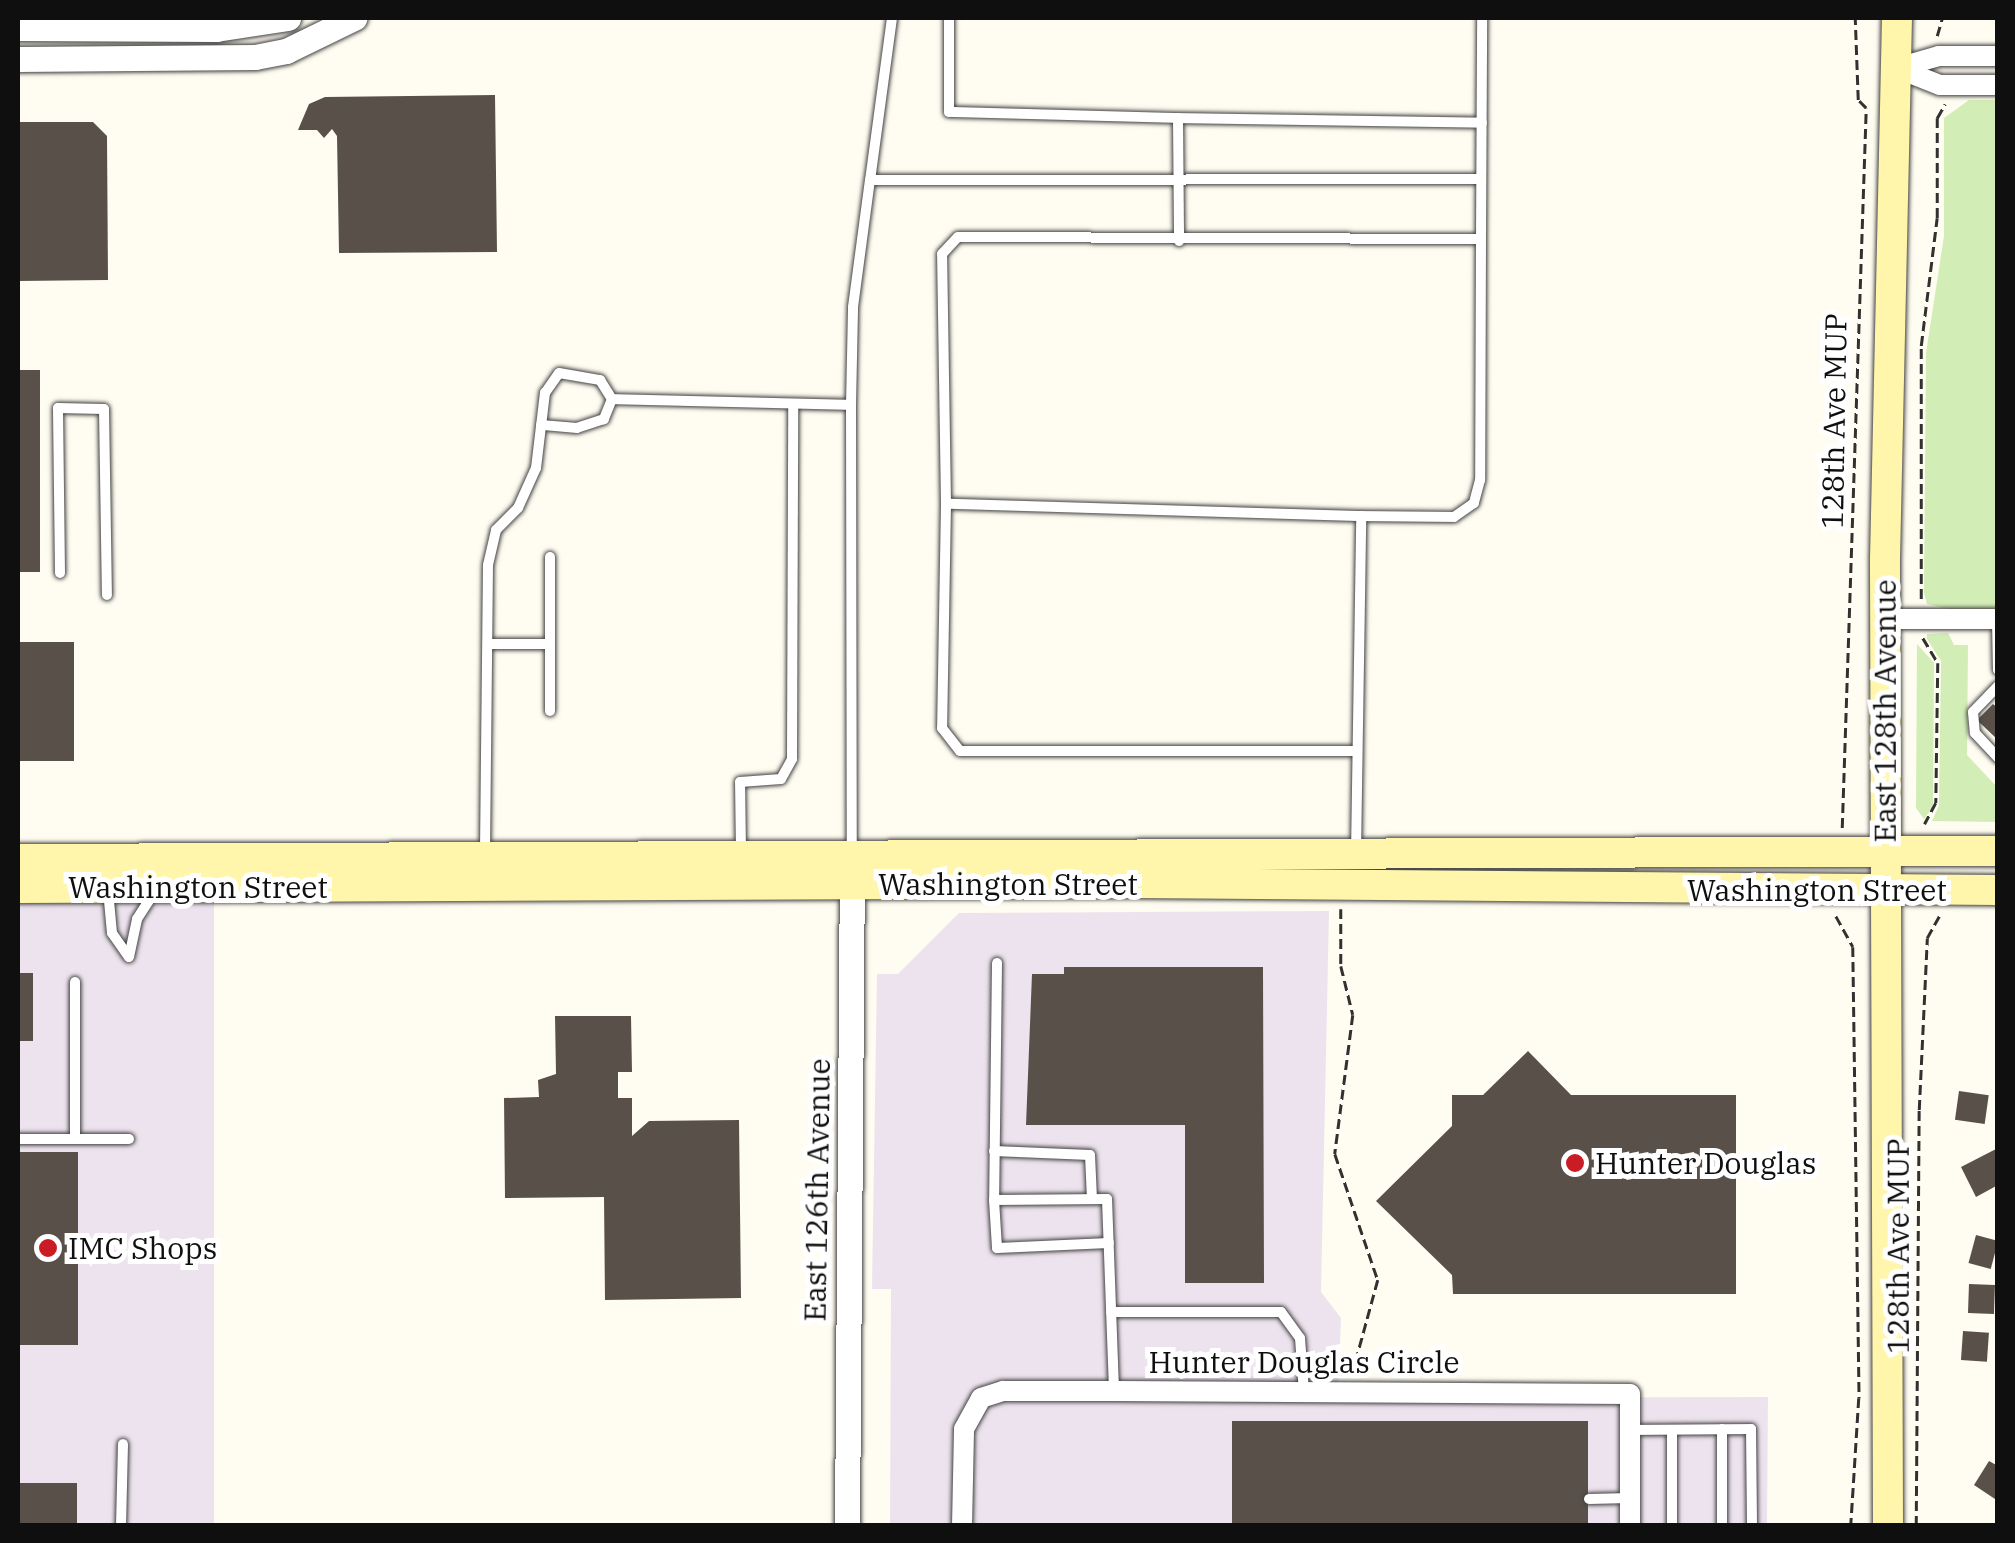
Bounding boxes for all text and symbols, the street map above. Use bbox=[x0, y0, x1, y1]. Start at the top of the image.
street label: 128th Ave MUP bbox=[1814, 313, 1854, 529]
street label: East 128th Avenue bbox=[1867, 579, 1903, 843]
street label: Washington Street bbox=[878, 866, 1138, 902]
street label: Washington Street bbox=[68, 869, 328, 905]
street label: Washington Street bbox=[1687, 872, 1947, 908]
street label: East 126th Avenue bbox=[797, 1058, 837, 1322]
street label: 128th Ave MUP bbox=[1880, 1138, 1916, 1354]
place label: Hunter Douglas bbox=[1595, 1145, 1816, 1181]
marker: Hunter Douglas bbox=[1564, 1152, 1586, 1174]
place label: IMC Shops bbox=[68, 1230, 217, 1266]
marker: IMC Shops bbox=[37, 1237, 59, 1259]
street label: Hunter Douglas Circle bbox=[1148, 1344, 1460, 1380]

